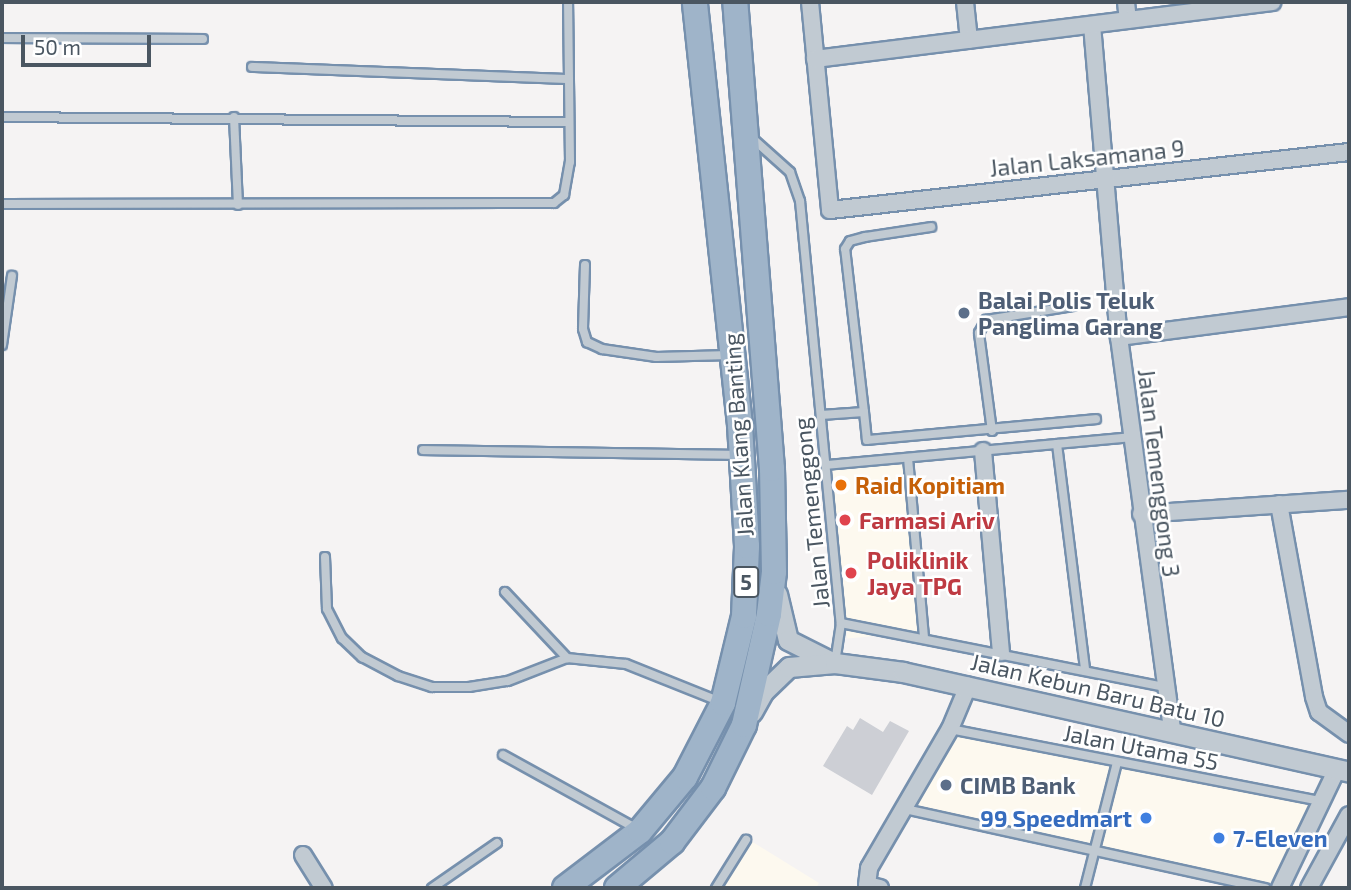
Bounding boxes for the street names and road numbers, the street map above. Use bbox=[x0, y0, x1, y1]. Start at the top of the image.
street label: Jalan Laksamana 9 bbox=[988, 134, 1186, 182]
street label: Jalan Klang Banting bbox=[717, 332, 759, 538]
street label: Jalan Temenggong 3 bbox=[1132, 367, 1186, 579]
street label: Jalan Temenggong bbox=[787, 416, 835, 610]
road number: 5 bbox=[732, 564, 760, 600]
street label: Jalan Kebun Baru Batu 10 bbox=[968, 647, 1228, 733]
street label: Jalan Utama 55 bbox=[1061, 718, 1221, 776]

